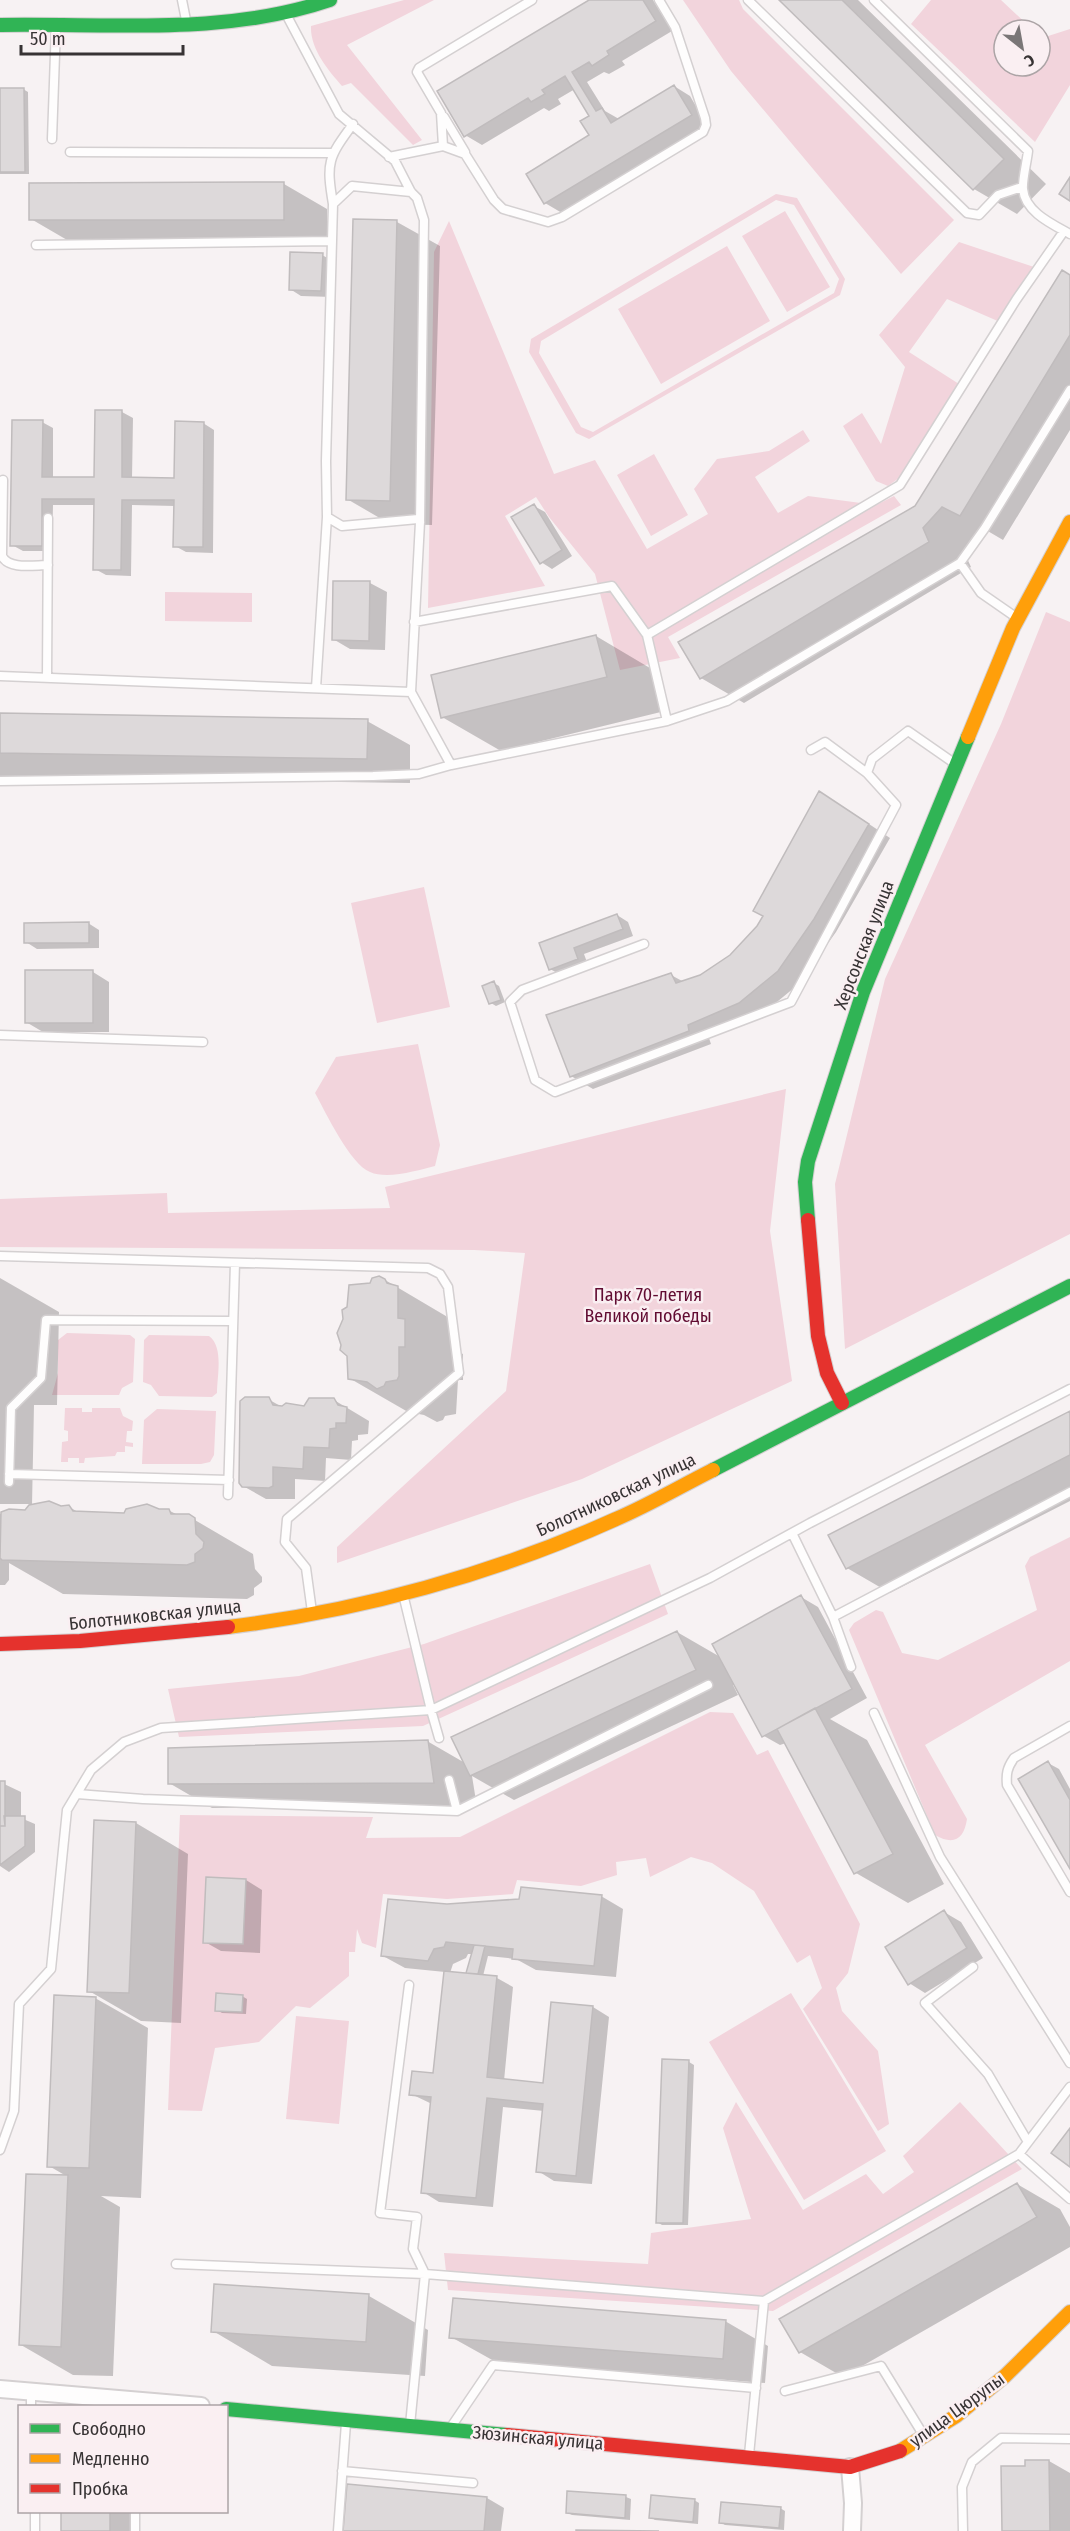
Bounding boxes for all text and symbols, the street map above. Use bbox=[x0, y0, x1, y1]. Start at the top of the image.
scale bar bbox=[21, 18, 183, 56]
north arrow bbox=[992, 18, 1052, 78]
text: 50 m bbox=[30, 28, 66, 50]
text: С bbox=[1020, 50, 1038, 71]
street label: Херсонская улица bbox=[829, 877, 899, 1013]
park label: Парк 70-летия Великой победы bbox=[584, 1284, 712, 1327]
street label: Болотниковская улица bbox=[533, 1448, 699, 1542]
street label: Болотниковская улица bbox=[68, 1595, 242, 1635]
street label: улица Цюрупы bbox=[905, 2368, 1009, 2452]
legend bbox=[18, 2405, 228, 2513]
text: Свободно bbox=[72, 2418, 146, 2440]
street label: Зюзинская улица bbox=[472, 2421, 604, 2455]
text: Медленно bbox=[72, 2448, 150, 2470]
text: Пробка bbox=[72, 2478, 128, 2500]

